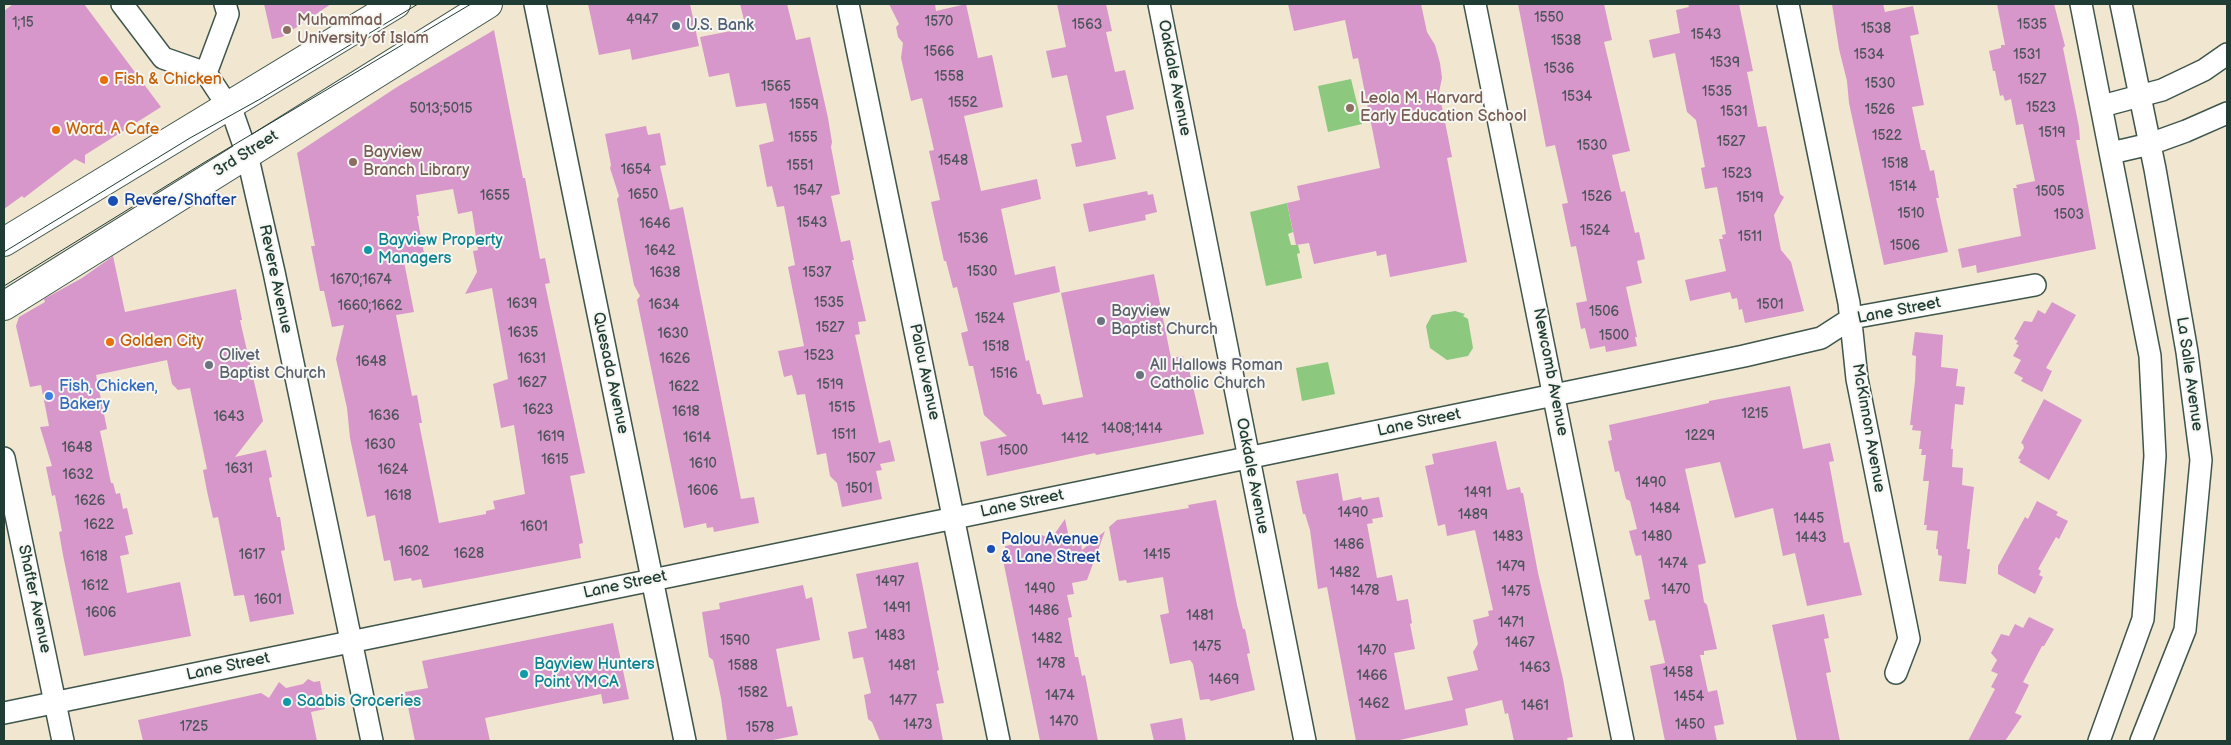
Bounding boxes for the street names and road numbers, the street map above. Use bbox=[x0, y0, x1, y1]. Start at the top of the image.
street label: Oakdale Avenue bbox=[1153, 18, 1195, 138]
street label: 3rd Street bbox=[210, 127, 282, 181]
street label: Revere Avenue bbox=[254, 223, 296, 335]
street label: Lane Street bbox=[1856, 294, 1942, 328]
street label: Newcomb Avenue bbox=[1528, 306, 1572, 438]
street label: Quesada Avenue bbox=[588, 310, 632, 436]
street label: La Salle Avenue bbox=[2171, 316, 2207, 432]
street label: Palou Avenue bbox=[904, 322, 944, 422]
street label: McKinnon Avenue bbox=[1847, 362, 1889, 494]
street label: Lane Street bbox=[1376, 405, 1462, 441]
street label: Oakdale Avenue bbox=[1231, 416, 1273, 536]
street label: Lane Street bbox=[979, 486, 1065, 522]
street label: Shafter Avenue bbox=[13, 543, 55, 655]
street label: Lane Street bbox=[582, 567, 668, 603]
street label: Lane Street bbox=[185, 649, 271, 685]

